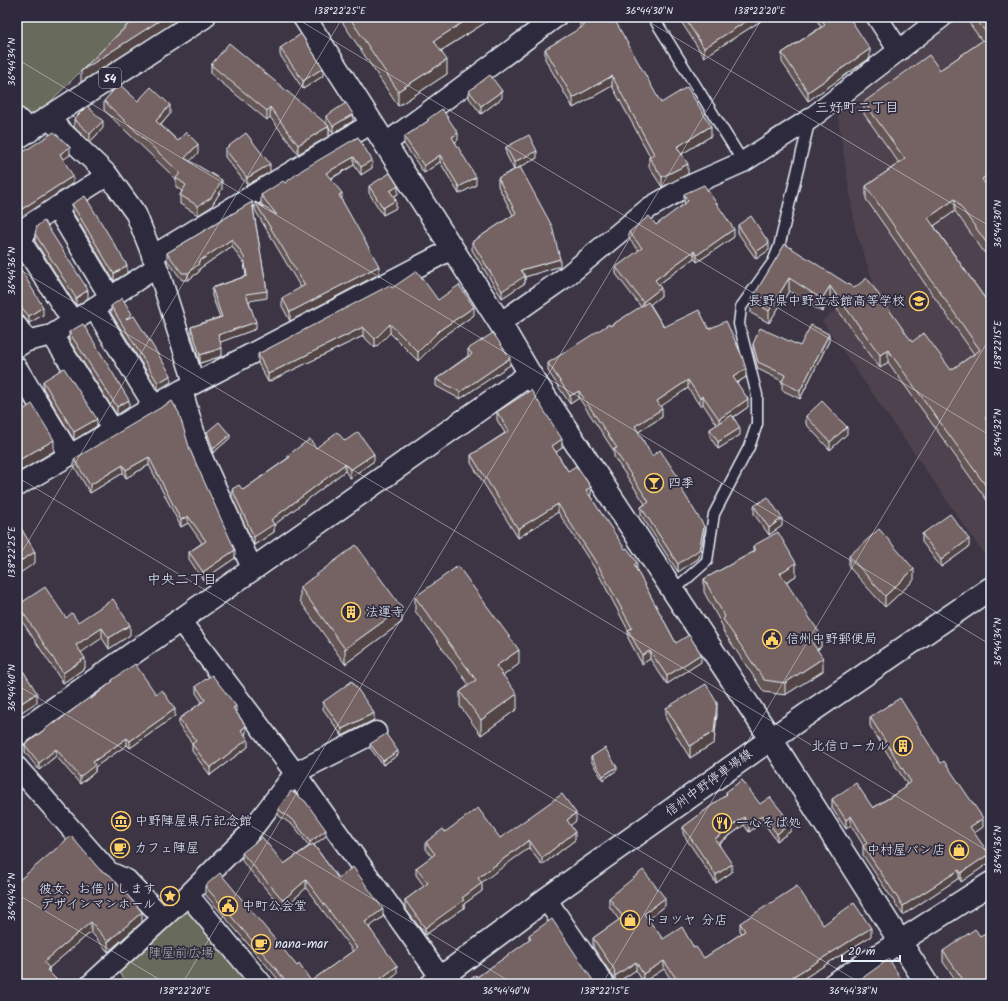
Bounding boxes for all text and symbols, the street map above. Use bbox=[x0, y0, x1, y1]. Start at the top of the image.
text: 138°22'25"E bbox=[314, 3, 367, 19]
text: 36°44'30"N bbox=[625, 3, 673, 19]
text: 138°22'20"E bbox=[734, 3, 787, 19]
text: 36°44'34"N bbox=[4, 38, 20, 86]
road number: 54 bbox=[99, 68, 121, 88]
district label: 三好町二丁目 bbox=[815, 97, 899, 119]
text: 36°44'30"N bbox=[990, 200, 1006, 248]
text: 36°44'36"N bbox=[4, 247, 20, 295]
school or university icon: 長野県中野立志館高等学校 bbox=[908, 290, 930, 312]
place label: 長野県中野立志館高等学校 bbox=[749, 291, 905, 312]
text: 138°22'15"E bbox=[990, 319, 1006, 370]
text: 36°44'32"N bbox=[990, 408, 1006, 457]
bar icon: 四季 bbox=[643, 472, 665, 494]
place label: 四季 bbox=[668, 473, 694, 494]
text: 138°22'25"E bbox=[4, 525, 20, 578]
district label: 中央二丁目 bbox=[147, 569, 217, 591]
building icon: 法運寺 bbox=[340, 601, 362, 623]
place label: 法運寺 bbox=[365, 602, 404, 623]
text: 36°44'34"N bbox=[990, 618, 1006, 666]
public building icon: 信州中野郵便局 bbox=[761, 628, 783, 650]
place label: 信州中野郵便局 bbox=[786, 629, 877, 650]
text: 36°44'40"N bbox=[4, 664, 20, 712]
building icon: 北信ローカル bbox=[892, 735, 914, 757]
place label: 北信ローカル bbox=[812, 736, 889, 757]
street label: 信州中野停車場線 bbox=[661, 743, 758, 822]
museum icon: 中野陣屋県庁記念館 bbox=[110, 810, 132, 832]
place label: 中野陣屋県庁記念館 bbox=[135, 811, 252, 832]
restaurant icon: 一心そば処 bbox=[711, 812, 733, 834]
place label: 一心そば処 bbox=[736, 813, 801, 834]
text: 36°44'36"N bbox=[990, 826, 1006, 874]
cafe icon: カフェ陣屋 bbox=[109, 837, 131, 859]
place label: カフェ陣屋 bbox=[134, 838, 199, 859]
shop icon: 中村屋パン店 bbox=[948, 839, 970, 861]
place label: 中村屋パン店 bbox=[867, 840, 945, 861]
text: 36°44'42"N bbox=[4, 873, 20, 921]
place label: 彼女、お借りします デザインマンホール bbox=[39, 879, 156, 915]
place icon: 彼女、お借りします デザインマンホール bbox=[159, 885, 181, 907]
public building icon: 中町公会堂 bbox=[217, 895, 239, 917]
place label: 中町公会堂 bbox=[242, 896, 307, 917]
shop icon: トヨツヤ 分店 bbox=[619, 909, 641, 931]
place label: トヨツヤ 分店 bbox=[644, 910, 727, 931]
cafe icon: nana-mar bbox=[250, 933, 272, 955]
place label: nana-mar bbox=[275, 934, 328, 955]
scale bar bbox=[842, 937, 900, 963]
text: 20 m bbox=[848, 942, 876, 961]
park label: 陣屋前広場 bbox=[148, 943, 214, 964]
text: 138°22'20"E bbox=[159, 983, 212, 999]
text: 36°44'40"N bbox=[482, 983, 530, 999]
text: 138°22'15"E bbox=[581, 983, 631, 999]
text: 36°44'38"N bbox=[829, 983, 878, 999]

